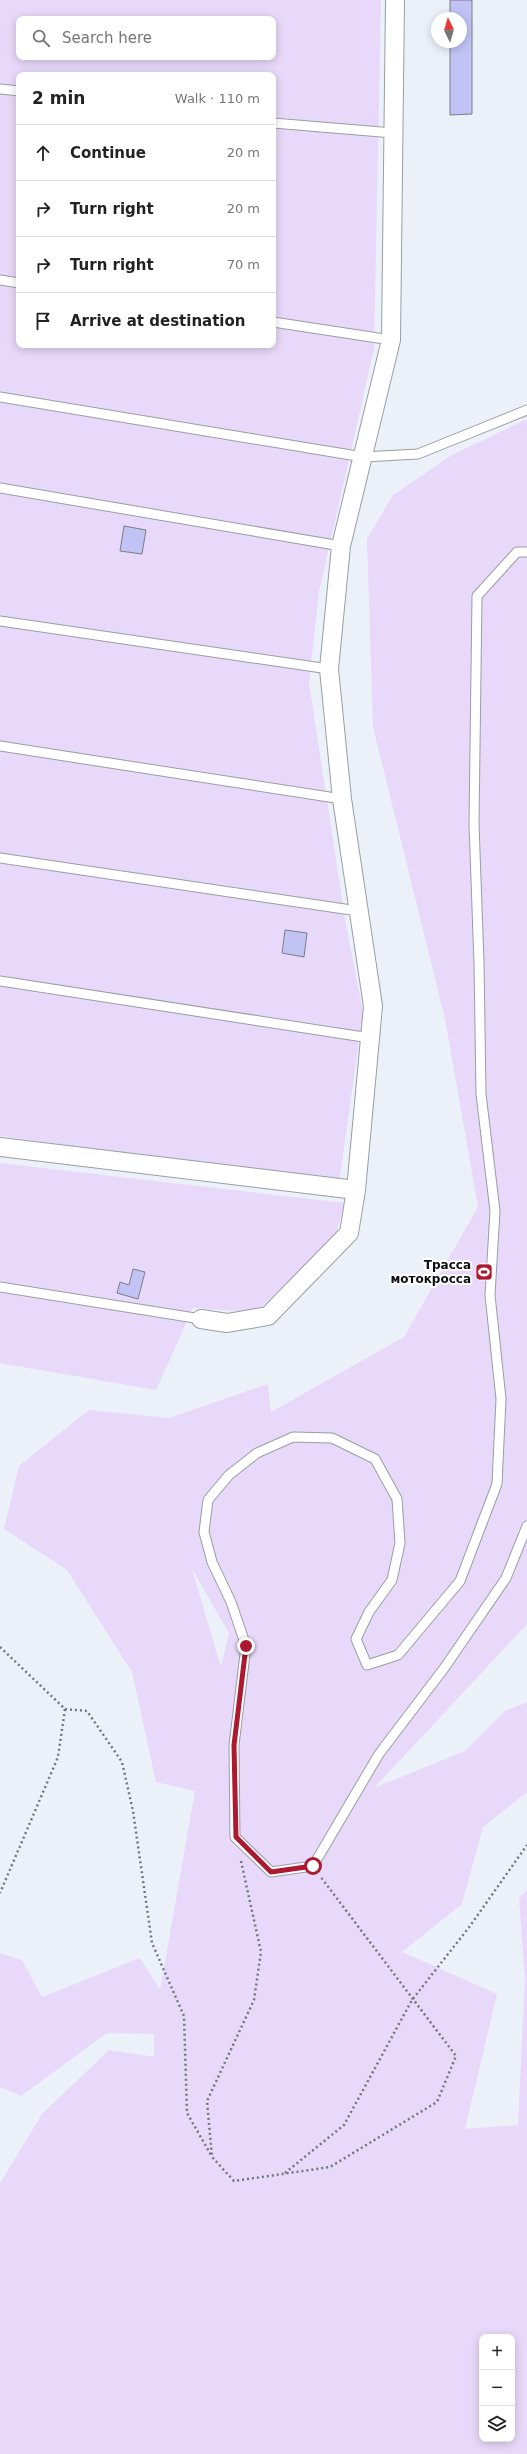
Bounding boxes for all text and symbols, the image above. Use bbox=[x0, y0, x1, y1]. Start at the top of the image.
north arrow bbox=[431, 12, 467, 48]
search box bbox=[16, 16, 276, 60]
icon: search bbox=[30, 27, 52, 49]
text: Search here bbox=[62, 29, 152, 47]
text: 2 min bbox=[32, 88, 85, 108]
text: Walk · 110 m bbox=[175, 91, 260, 106]
icon: ahead bbox=[32, 142, 54, 164]
text: Continue bbox=[70, 144, 146, 162]
text: 20 m bbox=[227, 145, 260, 160]
icon: right bbox=[32, 198, 54, 220]
text: Turn right bbox=[70, 200, 154, 218]
text: 20 m bbox=[227, 201, 260, 216]
icon: right bbox=[32, 254, 54, 276]
text: Turn right bbox=[70, 256, 154, 274]
text: 70 m bbox=[227, 257, 260, 272]
icon: arrive bbox=[32, 310, 54, 332]
text: Arrive at destination bbox=[70, 312, 245, 330]
place label: Трасса мотокросса bbox=[390, 1258, 471, 1286]
sports icon: Трасса мотокросса bbox=[474, 1262, 494, 1282]
route end bbox=[237, 1637, 255, 1655]
route start bbox=[304, 1857, 322, 1875]
map controls bbox=[479, 2334, 515, 2442]
button: + bbox=[479, 2334, 515, 2370]
button: − bbox=[479, 2370, 515, 2406]
button: layers bbox=[479, 2406, 515, 2442]

